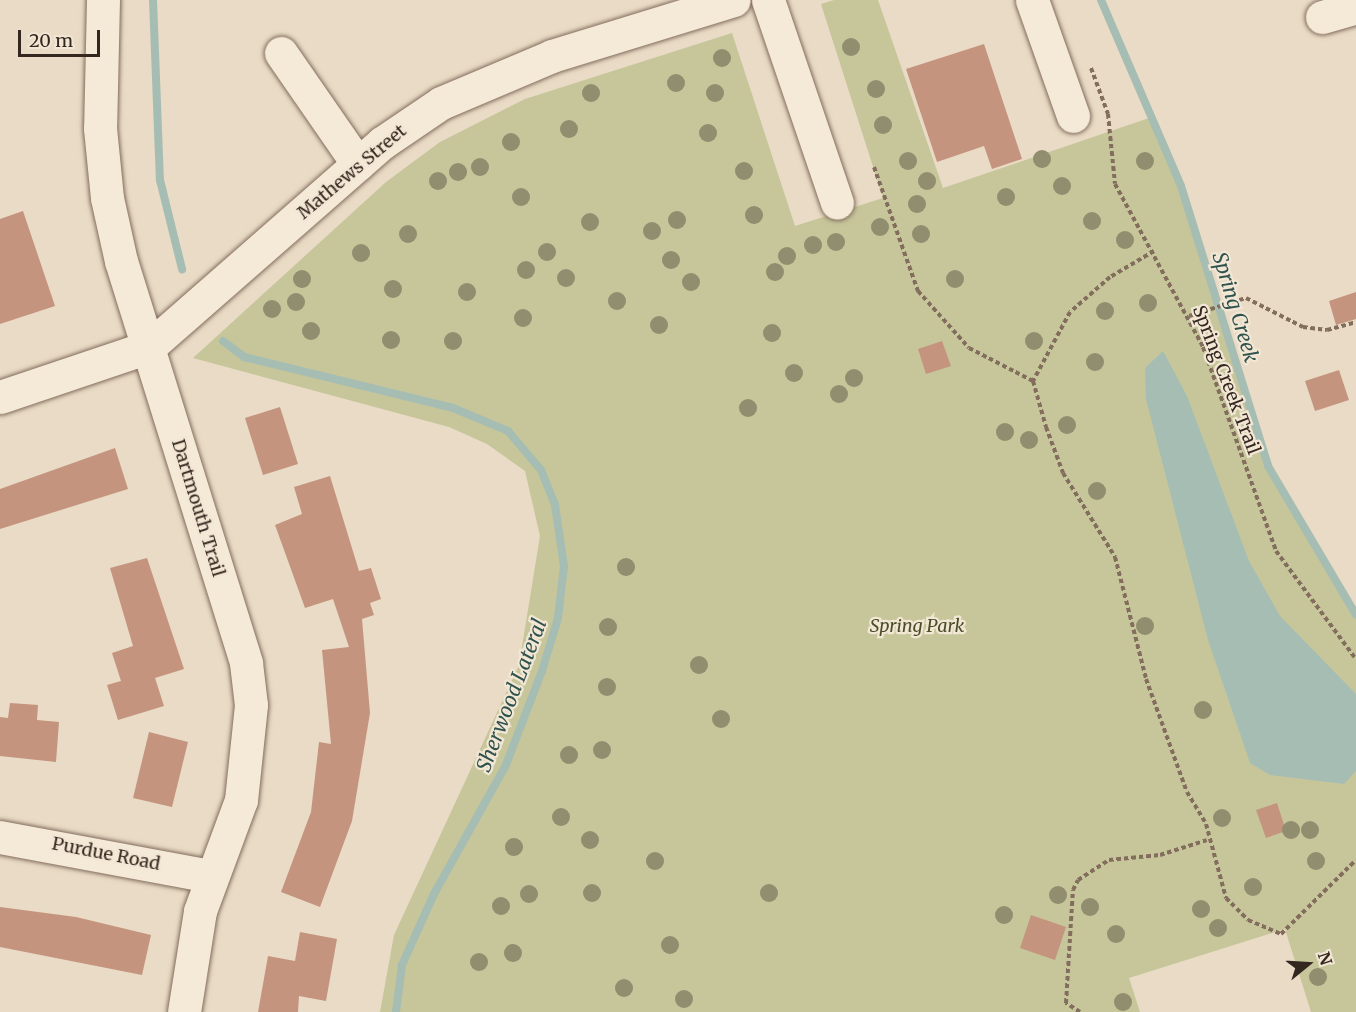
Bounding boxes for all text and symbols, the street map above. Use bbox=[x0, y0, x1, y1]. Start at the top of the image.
scale bar bbox=[21, 18, 104, 56]
text: 20 m bbox=[29, 29, 73, 52]
street label: Mathews Street bbox=[293, 120, 411, 224]
water label: Spring Creek bbox=[1208, 249, 1264, 365]
street label: Spring Creek Trail bbox=[1188, 303, 1264, 457]
street label: Dartmouth Trail bbox=[167, 437, 229, 579]
water label: Sherwood Lateral bbox=[471, 615, 551, 775]
park label: Spring Park bbox=[870, 615, 964, 637]
street label: Purdue Road bbox=[50, 833, 162, 875]
north arrow bbox=[1278, 934, 1338, 994]
text: N bbox=[1314, 949, 1337, 968]

